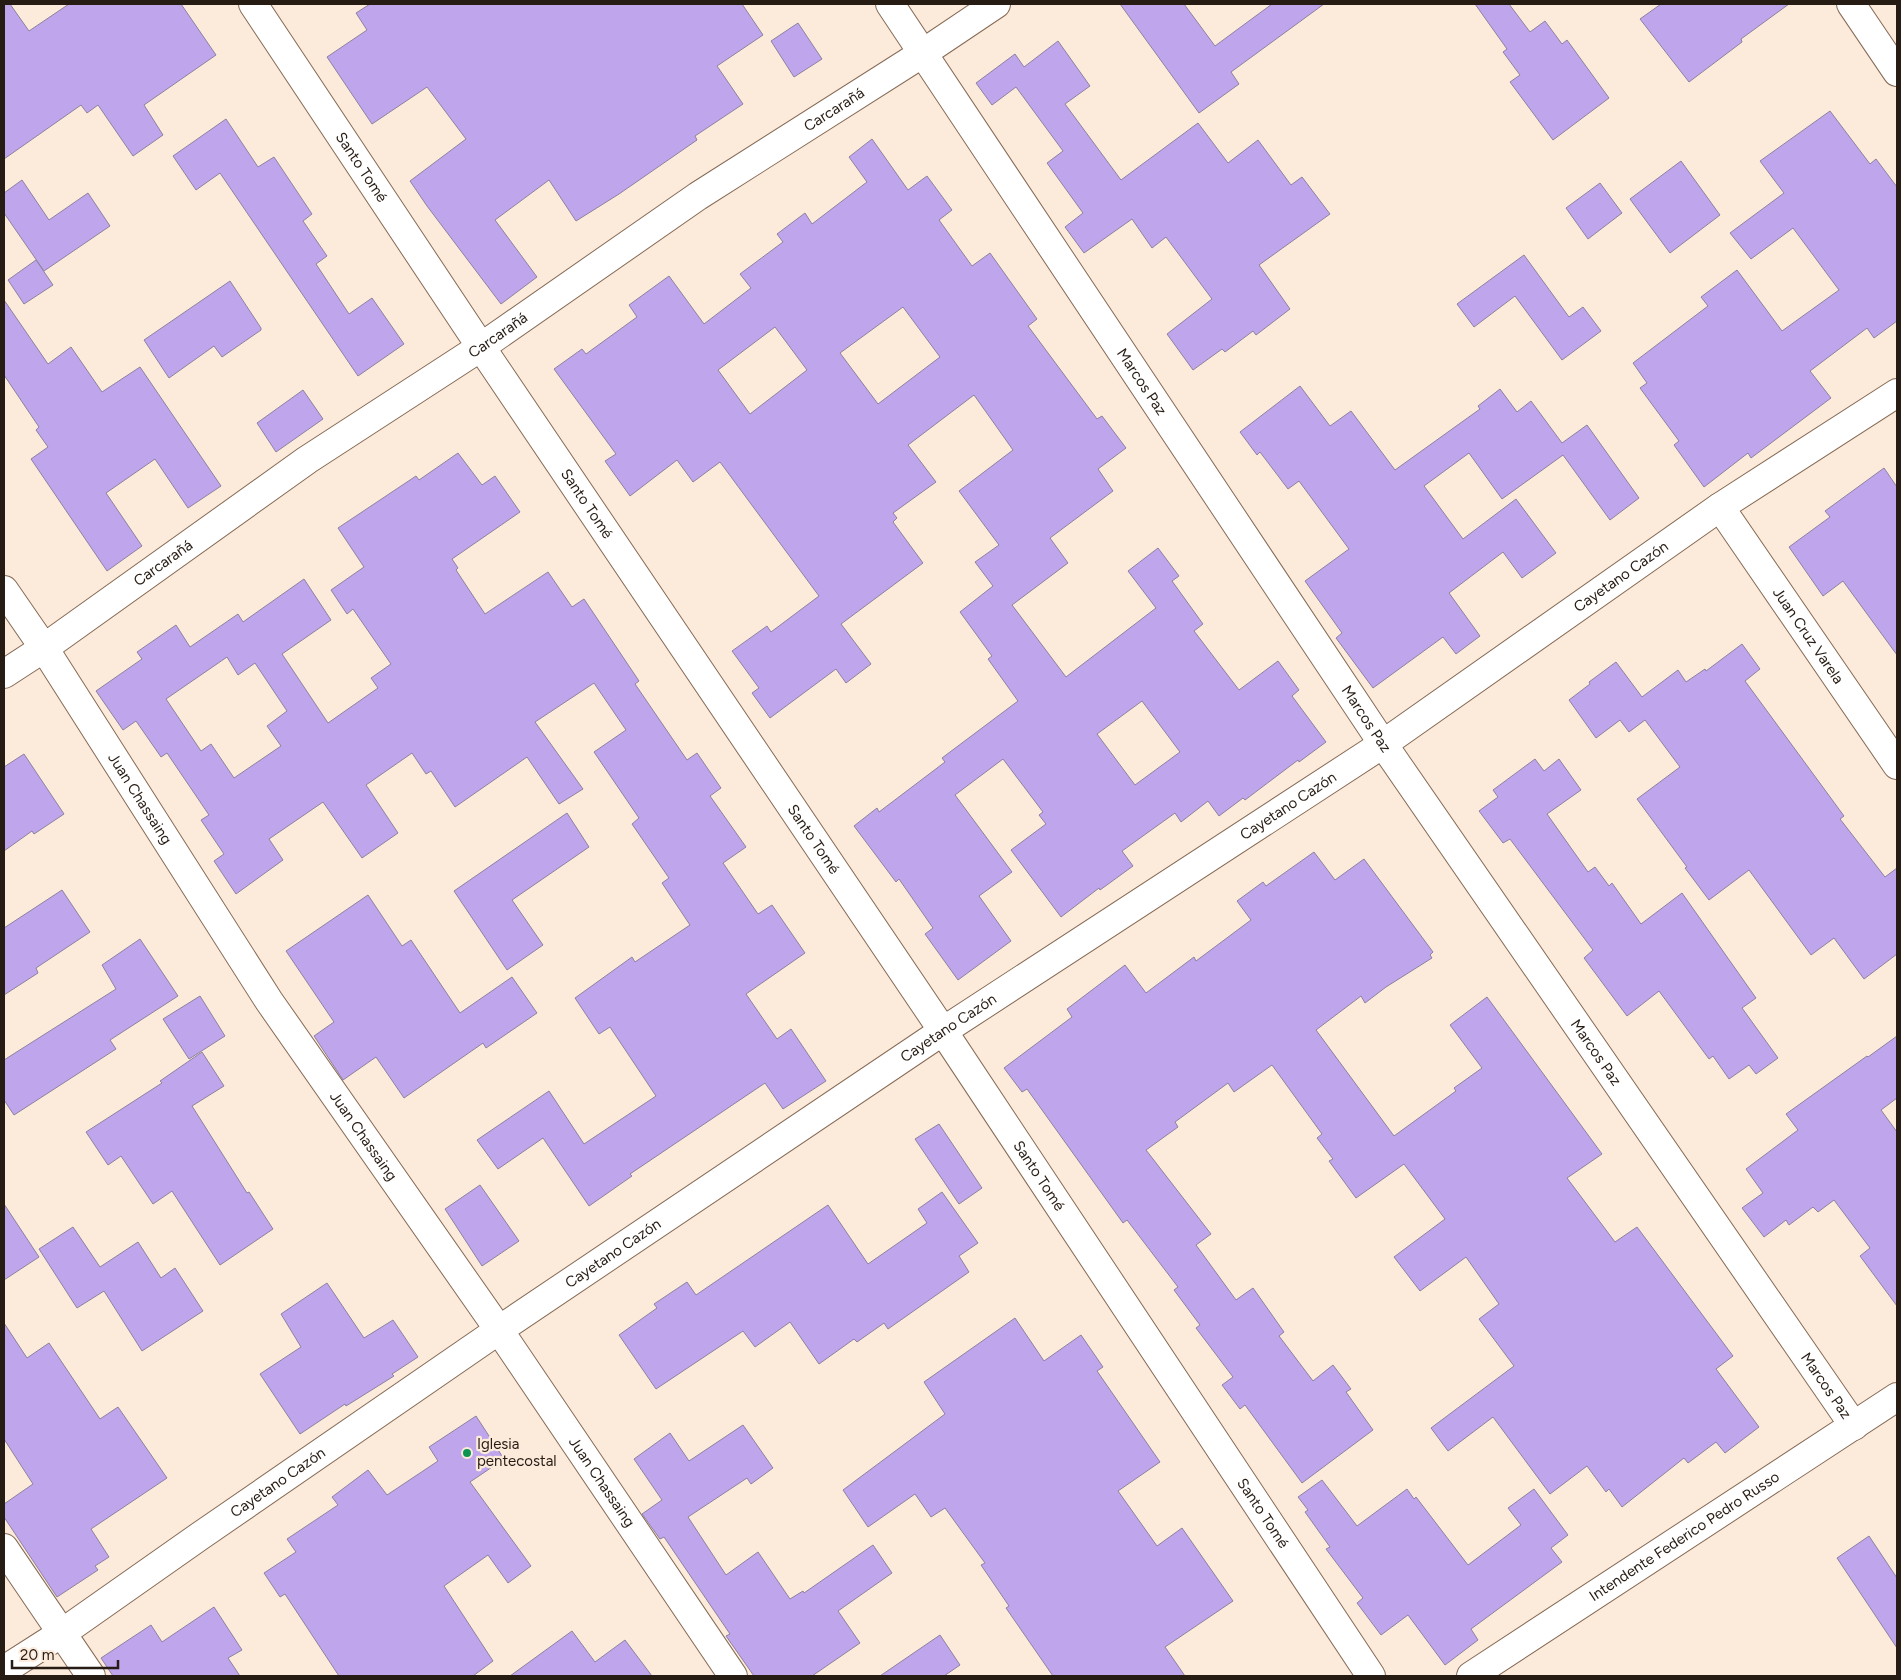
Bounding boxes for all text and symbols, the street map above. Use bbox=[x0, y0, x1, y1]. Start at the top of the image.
street label: Carcarañá bbox=[800, 84, 868, 135]
street label: Santo Tomé bbox=[332, 129, 391, 206]
street label: Carcarañá bbox=[465, 308, 531, 362]
street label: Marcos Paz bbox=[1113, 345, 1170, 419]
street label: Santo Tomé bbox=[557, 465, 617, 542]
street label: Carcarañá bbox=[130, 536, 196, 590]
street label: Cayetano Cazón bbox=[1570, 537, 1672, 616]
street label: Juan Cruz Varela bbox=[1769, 584, 1848, 687]
street label: Marcos Paz bbox=[1338, 682, 1395, 756]
street label: Juan Chassaing bbox=[104, 749, 176, 848]
street label: Cayetano Cazón bbox=[1237, 768, 1340, 844]
street label: Santo Tomé bbox=[784, 801, 843, 878]
street label: Cayetano Cazón bbox=[897, 990, 1000, 1066]
street label: Marcos Paz bbox=[1567, 1016, 1625, 1089]
street label: Juan Chassaing bbox=[326, 1088, 401, 1184]
street label: Santo Tomé bbox=[1009, 1137, 1069, 1214]
street label: Cayetano Cazón bbox=[562, 1215, 664, 1292]
street label: Marcos Paz bbox=[1797, 1349, 1855, 1422]
street label: Juan Chassaing bbox=[565, 1433, 639, 1531]
place label: Iglesia pentecostal bbox=[477, 1435, 557, 1470]
street label: Cayetano Cazón bbox=[227, 1443, 329, 1521]
marker: Iglesia pentecostal bbox=[461, 1447, 473, 1459]
street label: Intendente Federico Pedro Russo bbox=[1586, 1467, 1783, 1605]
street label: Santo Tomé bbox=[1233, 1475, 1293, 1552]
scale bar bbox=[12, 1638, 119, 1670]
text: 20 m bbox=[20, 1646, 54, 1664]

